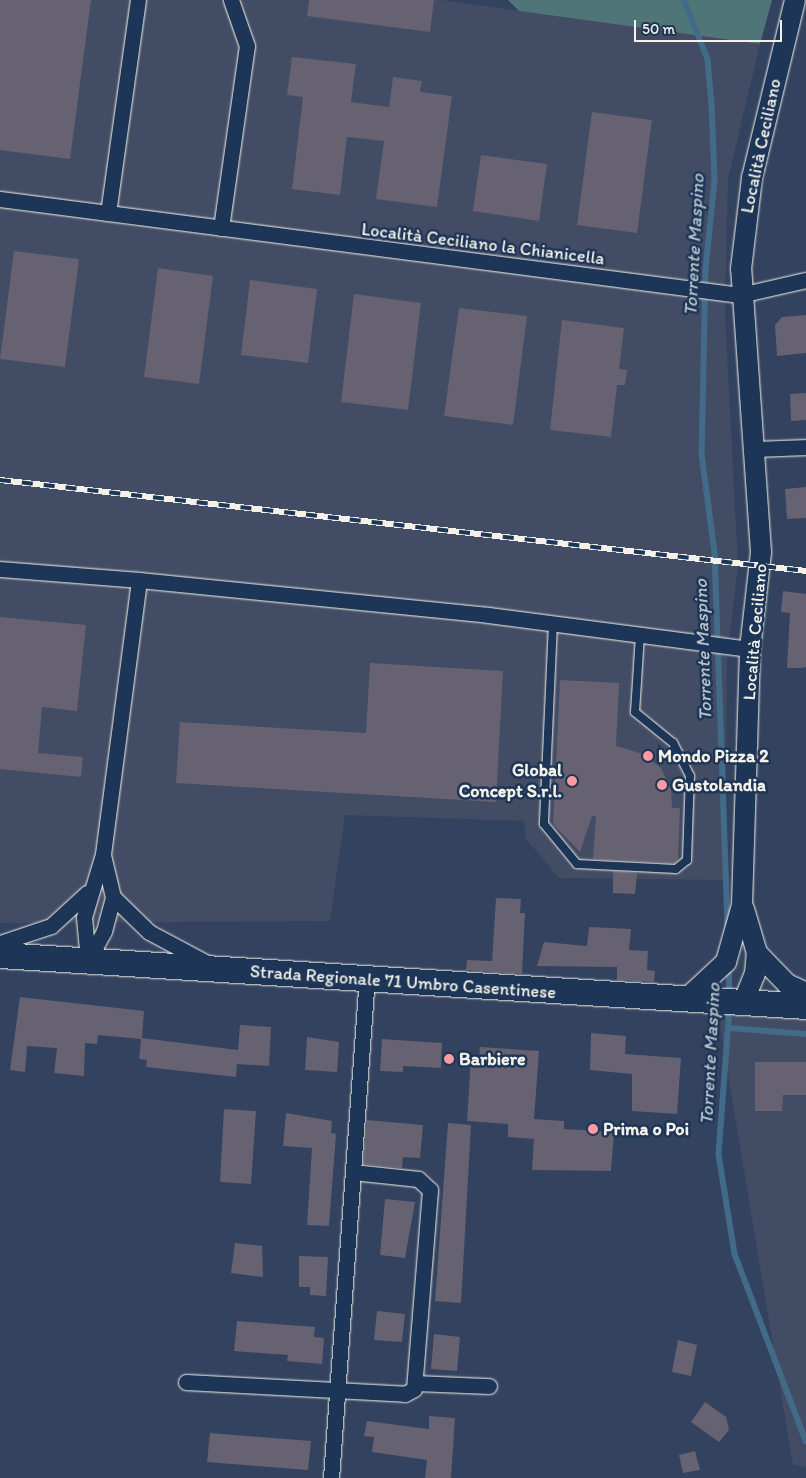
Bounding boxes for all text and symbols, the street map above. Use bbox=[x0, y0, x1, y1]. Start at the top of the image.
scale bar bbox=[636, 10, 784, 42]
text: 50 m bbox=[642, 20, 675, 38]
street label: Località Ceciliano bbox=[736, 77, 786, 215]
water label: Torrente Maspino bbox=[679, 174, 709, 316]
street label: Località Ceciliano la Chianicella bbox=[360, 218, 606, 270]
street label: Località Ceciliano bbox=[738, 563, 772, 701]
water label: Torrente Maspino bbox=[689, 579, 717, 721]
place label: Mondo Pizza 2 bbox=[658, 745, 768, 767]
marker: Mondo Pizza 2 bbox=[642, 750, 654, 762]
place label: Global Concept S.r.l. bbox=[458, 760, 562, 802]
place label: Gustolandia bbox=[672, 774, 766, 796]
marker: Global Concept S.r.l. bbox=[566, 775, 578, 787]
marker: Gustolandia bbox=[656, 779, 668, 791]
street label: Strada Regionale 71 Umbro Casentinese bbox=[249, 961, 557, 1003]
water label: Torrente Maspino bbox=[695, 983, 725, 1125]
place label: Barbiere bbox=[459, 1048, 526, 1070]
marker: Barbiere bbox=[443, 1053, 455, 1065]
place label: Prima o Poi bbox=[603, 1118, 689, 1140]
marker: Prima o Poi bbox=[587, 1123, 599, 1135]

